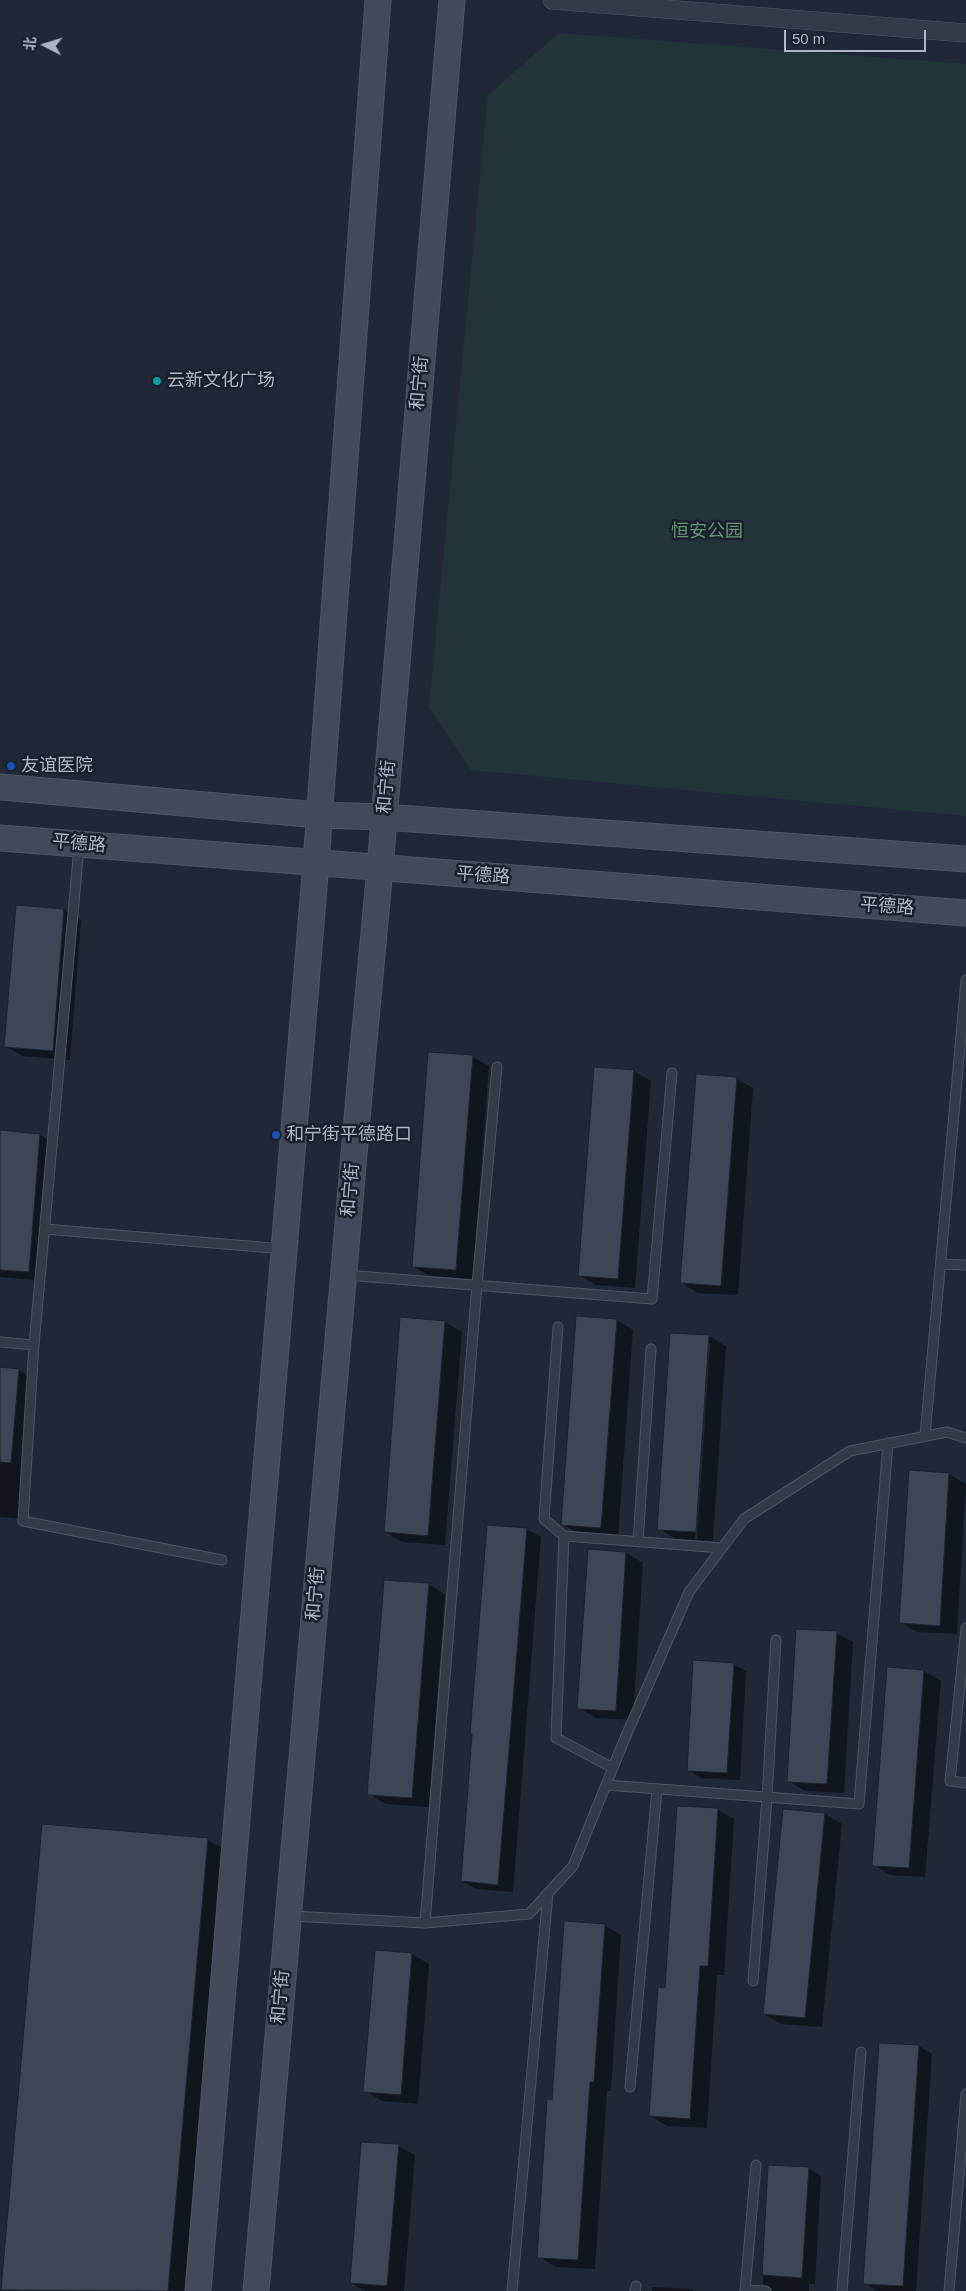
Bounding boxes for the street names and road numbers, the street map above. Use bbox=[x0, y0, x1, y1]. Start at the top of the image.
street label: 和宁街 bbox=[407, 355, 433, 411]
street label: 和宁街 bbox=[374, 759, 400, 815]
street label: 平德路 bbox=[51, 831, 107, 857]
street label: 平德路 bbox=[455, 863, 511, 889]
street label: 平德路 bbox=[859, 894, 915, 920]
street label: 和宁街 bbox=[338, 1162, 364, 1218]
street label: 和宁街 bbox=[303, 1566, 329, 1622]
street label: 和宁街 bbox=[268, 1969, 294, 2025]

